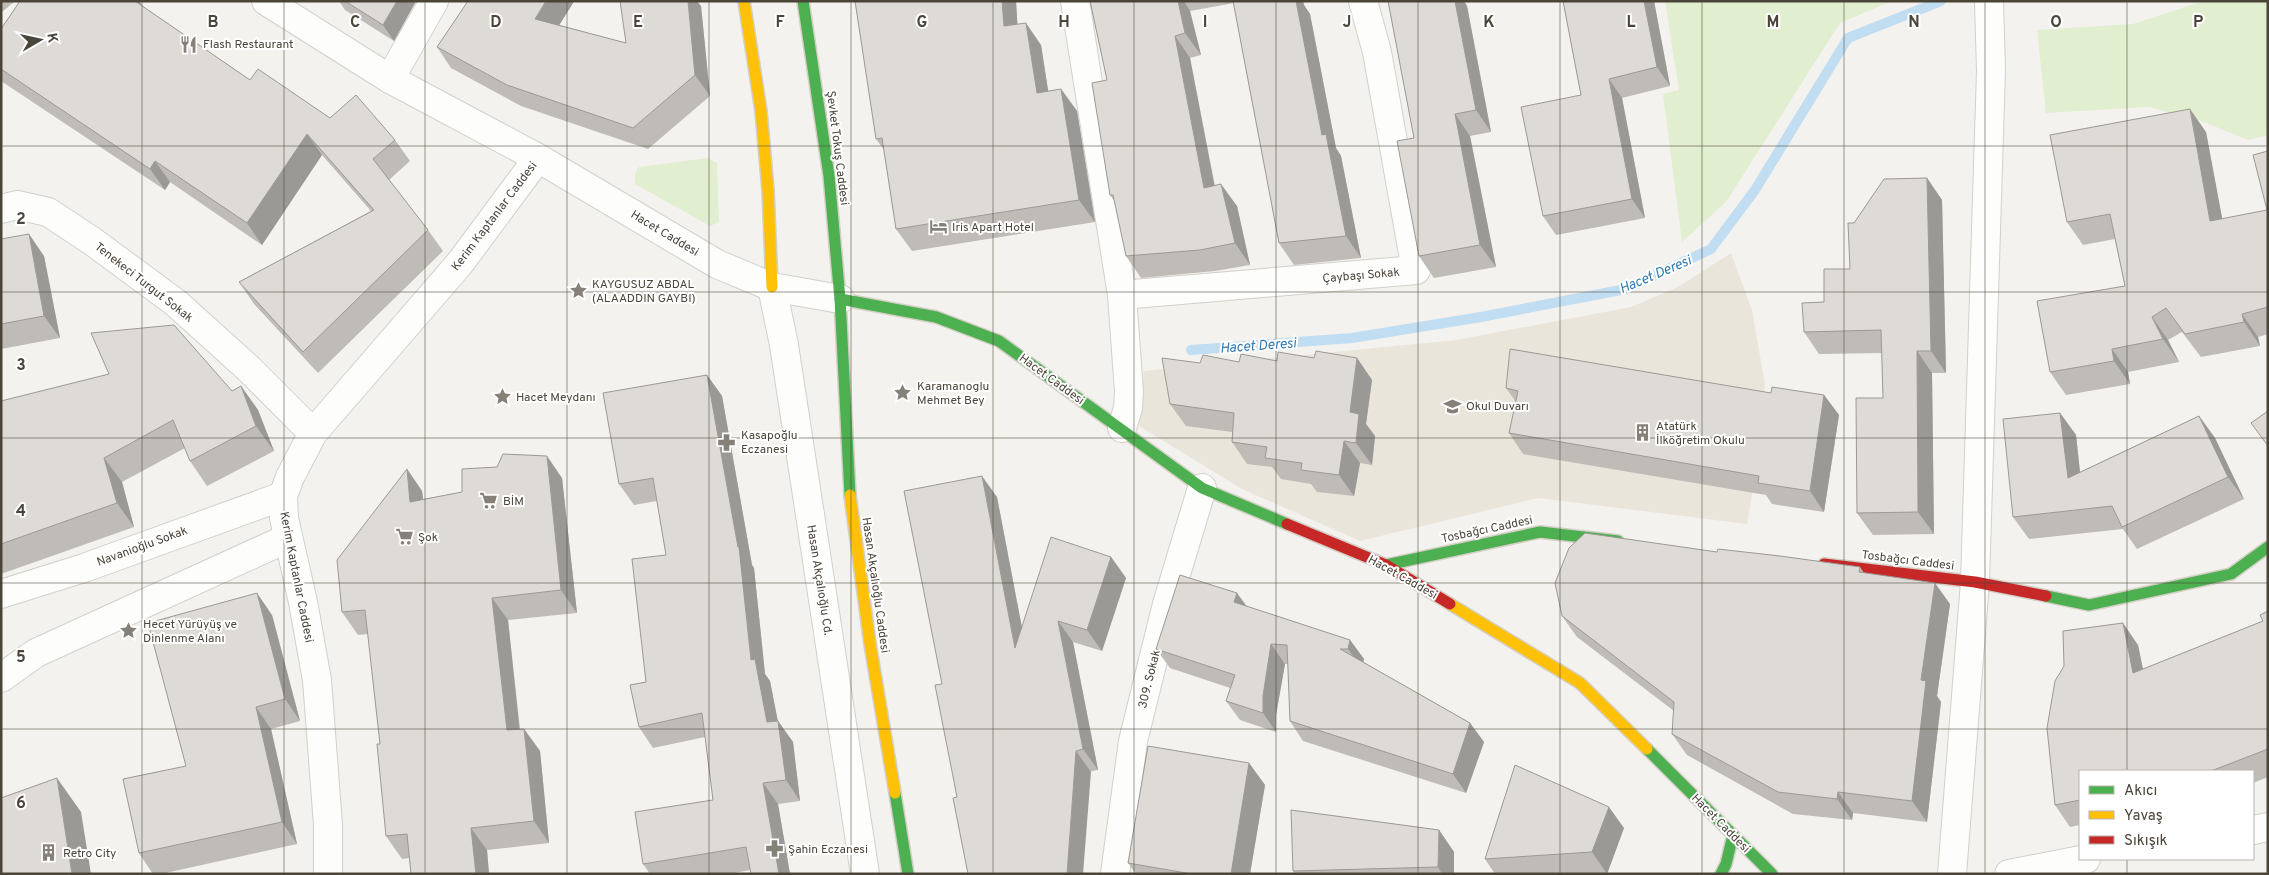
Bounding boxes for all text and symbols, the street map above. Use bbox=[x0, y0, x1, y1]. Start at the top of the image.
text: B bbox=[207, 13, 219, 33]
text: C bbox=[350, 13, 360, 33]
text: D bbox=[490, 13, 502, 33]
text: E bbox=[633, 13, 643, 33]
text: F bbox=[775, 13, 785, 33]
text: G bbox=[917, 13, 927, 33]
text: H bbox=[1058, 13, 1070, 33]
text: I bbox=[1203, 13, 1207, 33]
text: J bbox=[1343, 13, 1351, 33]
text: K bbox=[1483, 13, 1495, 33]
text: L bbox=[1626, 13, 1636, 33]
text: M bbox=[1767, 13, 1779, 33]
text: N bbox=[1908, 13, 1920, 33]
text: O bbox=[2050, 13, 2062, 33]
text: P bbox=[2193, 13, 2203, 33]
north arrow bbox=[15, 15, 65, 65]
text: K bbox=[42, 32, 61, 45]
restaurant icon: Flash Restaurant bbox=[179, 34, 199, 54]
place label: Flash Restaurant bbox=[203, 37, 294, 53]
street label: Şevket Tokuş Caddesi bbox=[822, 90, 852, 206]
street label: Kerim Kaptanlar Caddesi bbox=[448, 159, 541, 275]
street label: Hacet Caddesi bbox=[627, 207, 702, 261]
text: 2 bbox=[16, 210, 26, 230]
hotel icon: Iris Apart Hotel bbox=[928, 217, 948, 237]
place label: Iris Apart Hotel bbox=[952, 220, 1034, 236]
street label: Tenekeci Turgut Sokak bbox=[91, 239, 196, 326]
water label: Hacet Deresi bbox=[1617, 252, 1695, 298]
street label: Çaybaşı Sokak bbox=[1322, 265, 1400, 287]
place label: KAYGUSUZ ABDAL (ALAADDIN GAYBI) bbox=[592, 277, 696, 307]
place icon: KAYGUSUZ ABDAL (ALAADDIN GAYBI) bbox=[568, 281, 588, 301]
water label: Hacet Deresi bbox=[1219, 335, 1298, 358]
street label: Hacet Caddesi bbox=[1016, 351, 1087, 409]
text: 3 bbox=[16, 356, 26, 376]
place label: Karamanoglu Mehmet Bey bbox=[917, 379, 989, 409]
place icon: Karamanoglu Mehmet Bey bbox=[893, 383, 913, 403]
place icon: Hacet Meydanı bbox=[492, 387, 512, 407]
place label: Hacet Meydanı bbox=[516, 390, 596, 406]
school or university icon: Okul Duvarı bbox=[1442, 396, 1462, 416]
place label: Okul Duvarı bbox=[1466, 399, 1529, 415]
place label: Atatürk İlköğretim Okulu bbox=[1656, 419, 1745, 449]
building icon: Atatürk İlköğretim Okulu bbox=[1632, 423, 1652, 443]
place label: Kasapoğlu Eczanesi bbox=[741, 428, 798, 458]
pharmacy icon: Kasapoğlu Eczanesi bbox=[717, 432, 737, 452]
supermarket icon: BİM bbox=[479, 491, 499, 511]
place label: BİM bbox=[503, 494, 524, 510]
text: 4 bbox=[16, 502, 26, 522]
street label: Kerim Kaptanlar Caddesi bbox=[275, 510, 317, 644]
street label: Tosbağcı Caddesi bbox=[1440, 512, 1534, 547]
street label: Hasan Akçalıoğlu Caddesi bbox=[858, 516, 892, 654]
street label: Navanioğlu Sokak bbox=[95, 523, 190, 571]
street label: Hasan Akçalıoğlu Cd. bbox=[802, 524, 836, 637]
supermarket icon: Şok bbox=[394, 527, 414, 547]
place label: Şok bbox=[418, 530, 438, 546]
street label: Tosbağcı Caddesi bbox=[1861, 547, 1955, 575]
street label: Hacet Caddesi bbox=[1365, 552, 1440, 604]
place label: Hecet Yürüyüş ve Dinlenme Alanı bbox=[143, 617, 237, 647]
place icon: Hecet Yürüyüş ve Dinlenme Alanı bbox=[119, 621, 139, 641]
text: 5 bbox=[16, 648, 26, 668]
street label: 309. Sokak bbox=[1135, 648, 1165, 710]
legend bbox=[2079, 770, 2254, 860]
text: Akıcı bbox=[2124, 782, 2157, 801]
street label: Hacet Caddesi bbox=[1687, 791, 1753, 857]
text: 6 bbox=[16, 794, 26, 814]
text: Yavaş bbox=[2124, 807, 2163, 826]
text: Sıkışık bbox=[2124, 832, 2168, 851]
pharmacy icon: Şahin Eczanesi bbox=[764, 839, 784, 859]
place label: Şahin Eczanesi bbox=[788, 842, 868, 858]
building icon: Retro City bbox=[39, 843, 59, 863]
place label: Retro City bbox=[63, 846, 116, 862]

